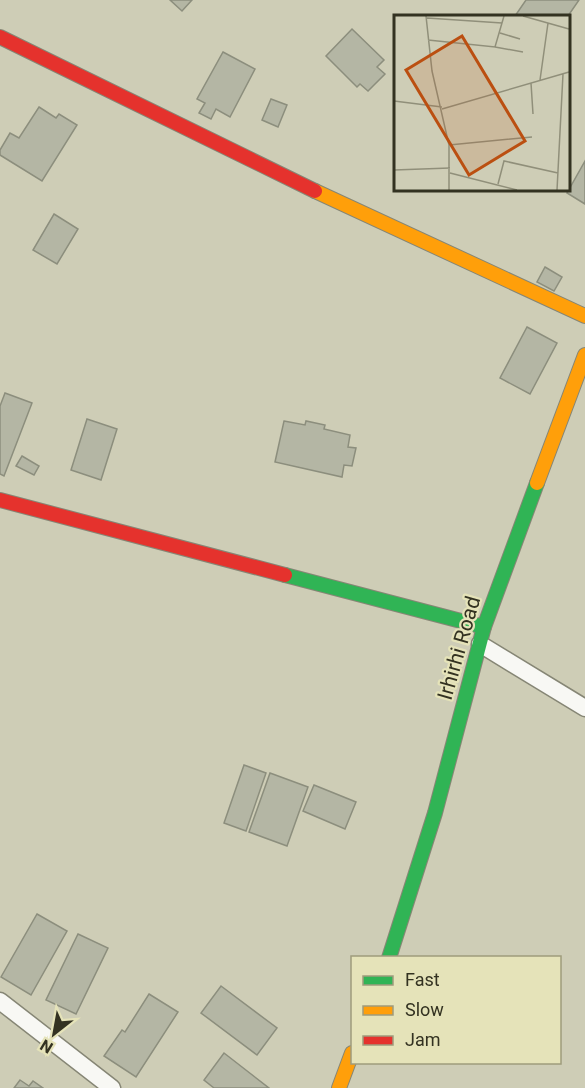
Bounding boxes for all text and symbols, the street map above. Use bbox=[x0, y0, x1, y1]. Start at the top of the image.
inset map bbox=[394, 15, 570, 190]
street label: Irhirhi Road bbox=[433, 593, 485, 703]
legend bbox=[351, 956, 561, 1064]
text: Fast bbox=[405, 969, 440, 990]
text: Slow bbox=[405, 999, 444, 1020]
north arrow bbox=[24, 1004, 84, 1064]
text: Jam bbox=[405, 1029, 441, 1050]
text: N bbox=[37, 1035, 56, 1057]

